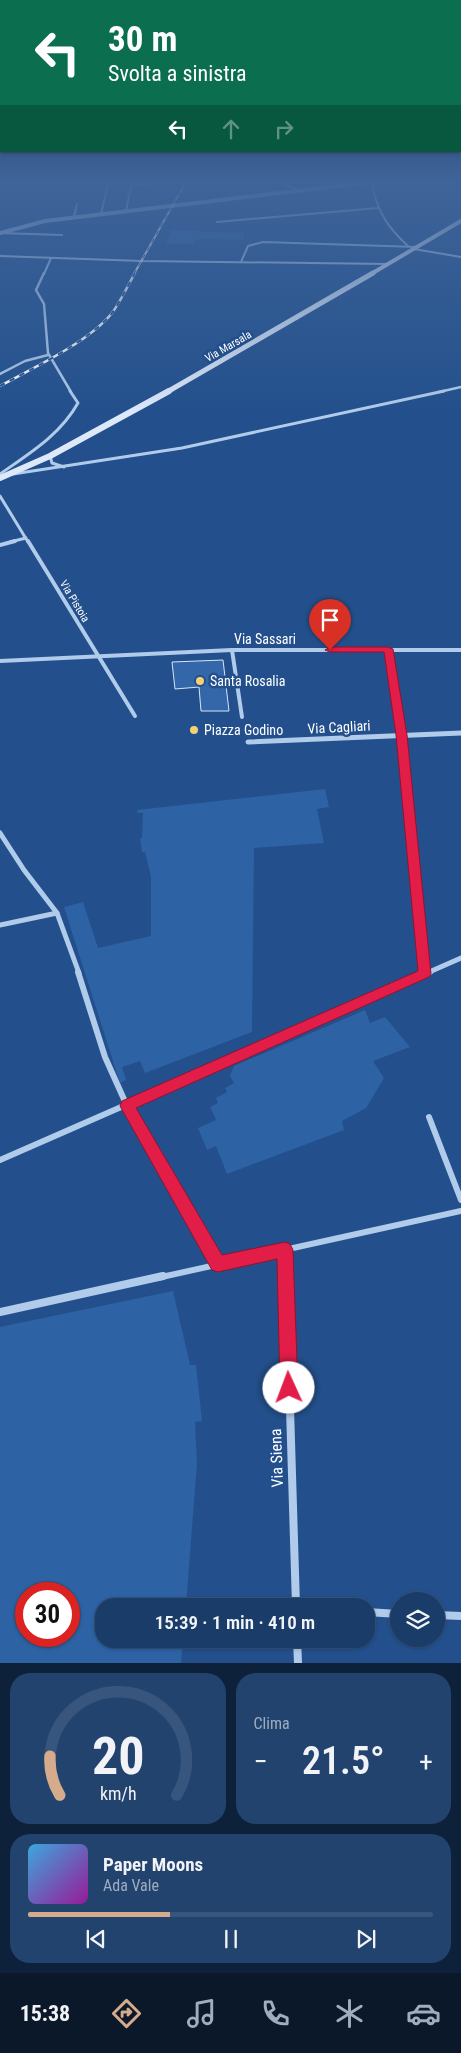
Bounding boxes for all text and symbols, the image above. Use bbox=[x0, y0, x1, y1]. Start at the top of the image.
text: 30 m bbox=[108, 19, 177, 60]
icon: left bbox=[25, 20, 90, 85]
text: Svolta a sinistra bbox=[108, 61, 247, 86]
icon: left bbox=[164, 115, 192, 143]
icon: ahead bbox=[217, 115, 245, 143]
icon: right bbox=[270, 115, 298, 143]
street label: Via Marsala bbox=[203, 328, 254, 365]
street label: Via Pistoia bbox=[57, 578, 92, 625]
pin bbox=[309, 599, 351, 650]
icon: arrive bbox=[316, 606, 344, 634]
street label: Via Sassari bbox=[234, 631, 296, 647]
place label: Santa Rosalia bbox=[210, 673, 286, 689]
marker: Santa Rosalia bbox=[194, 675, 206, 687]
street label: Via Cagliari bbox=[307, 717, 371, 737]
place label: Piazza Godino bbox=[204, 722, 283, 738]
marker: Piazza Godino bbox=[188, 724, 200, 736]
position arrow bbox=[262, 1361, 314, 1413]
street label: Via Siena bbox=[266, 1428, 287, 1488]
speed limit sign: 30 bbox=[15, 1582, 80, 1647]
map controls bbox=[390, 1592, 445, 1647]
button: layers bbox=[390, 1592, 445, 1647]
text: 15:39 · 1 min · 410 m bbox=[155, 1611, 315, 1634]
text: Clima bbox=[254, 1714, 290, 1733]
text: 20 bbox=[91, 1726, 144, 1787]
text: 21.5° bbox=[302, 1739, 385, 1783]
text: − bbox=[254, 1745, 268, 1778]
text: + bbox=[419, 1745, 433, 1778]
text: km/h bbox=[99, 1783, 136, 1804]
text: Paper Moons bbox=[103, 1853, 203, 1876]
text: Ada Vale bbox=[103, 1876, 159, 1895]
icon: previous bbox=[82, 1925, 110, 1953]
icon: pause bbox=[217, 1925, 245, 1953]
icon: next bbox=[352, 1925, 380, 1953]
icon: directions bbox=[109, 1996, 144, 2031]
icon: music bbox=[184, 1996, 219, 2031]
icon: phone bbox=[258, 1996, 293, 2031]
icon: climate bbox=[332, 1996, 367, 2031]
icon: car bbox=[406, 1996, 441, 2031]
text: 15:38 bbox=[20, 2001, 70, 2026]

